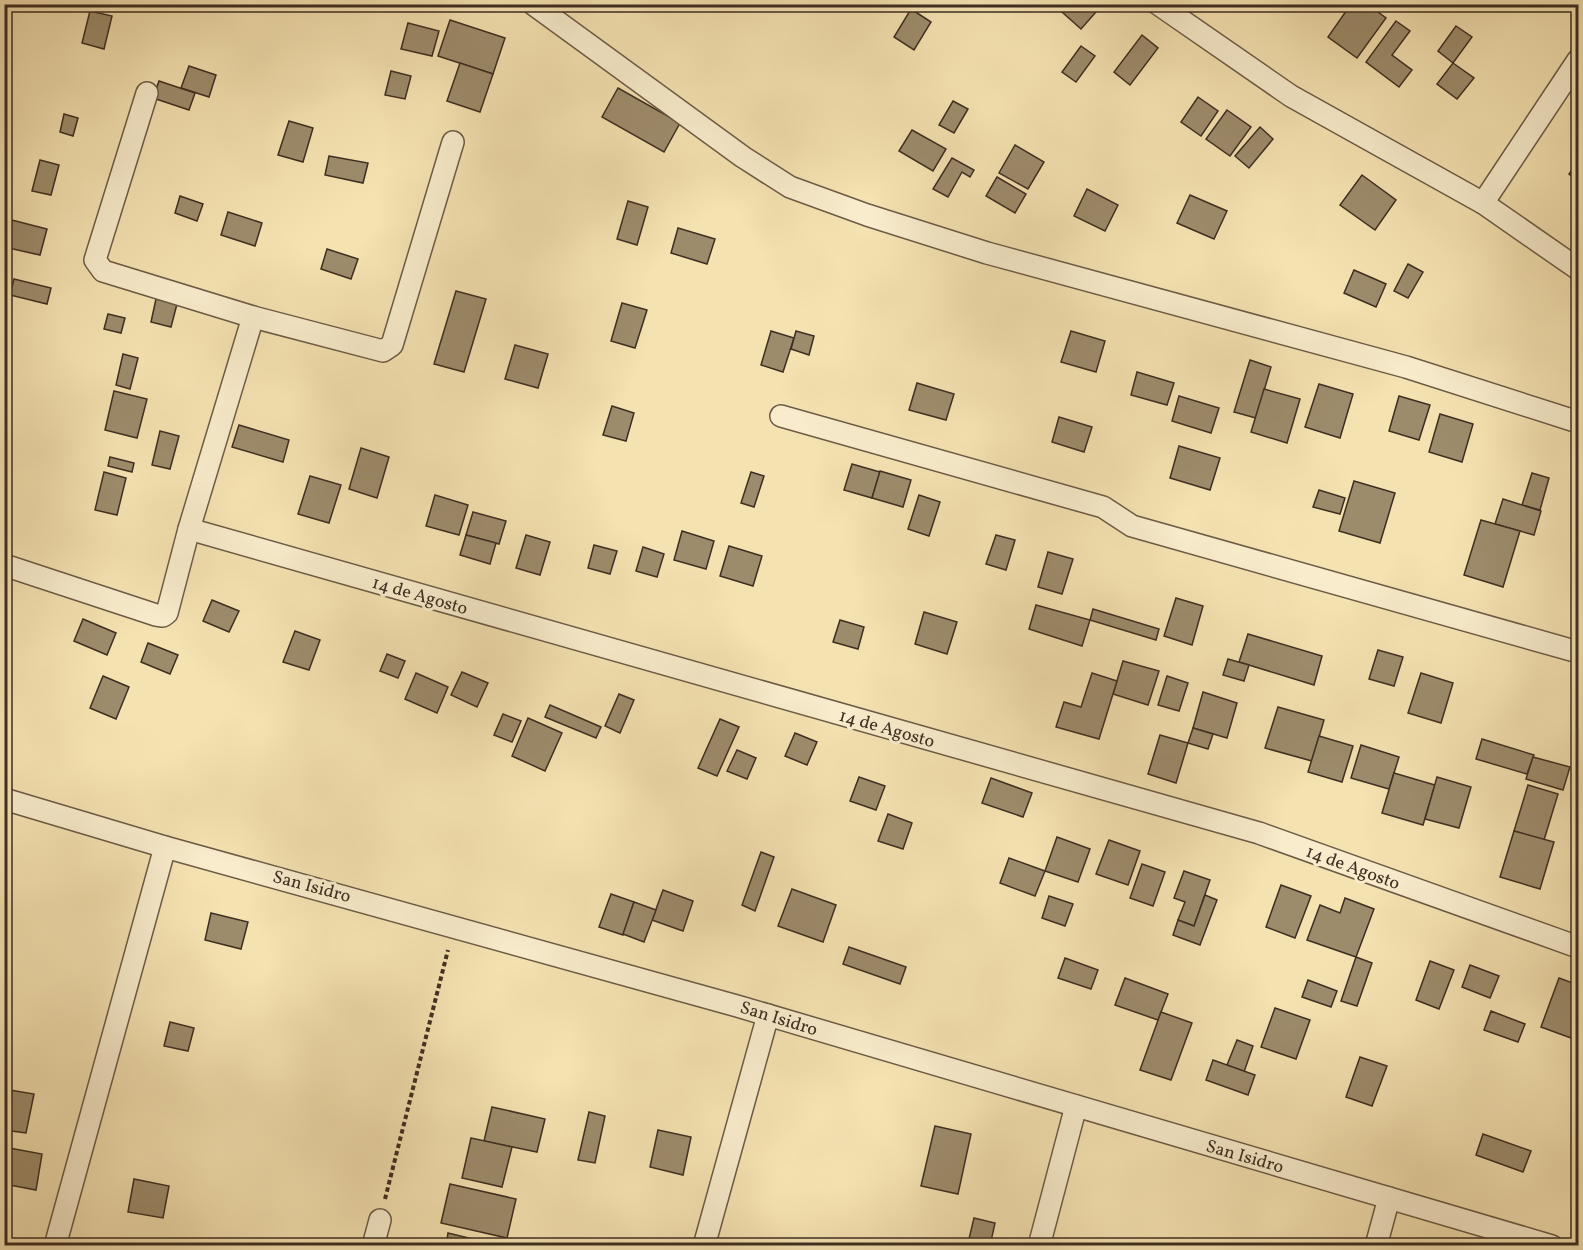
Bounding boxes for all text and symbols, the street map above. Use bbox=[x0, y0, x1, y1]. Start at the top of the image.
street label: 14 de Agosto bbox=[369, 571, 470, 622]
street label: 14 de Agosto bbox=[836, 704, 937, 755]
street label: 14 de Agosto bbox=[1302, 840, 1403, 897]
street label: San Isidro bbox=[270, 865, 353, 910]
street label: San Isidro bbox=[737, 996, 820, 1043]
street label: San Isidro bbox=[1203, 1134, 1286, 1180]

